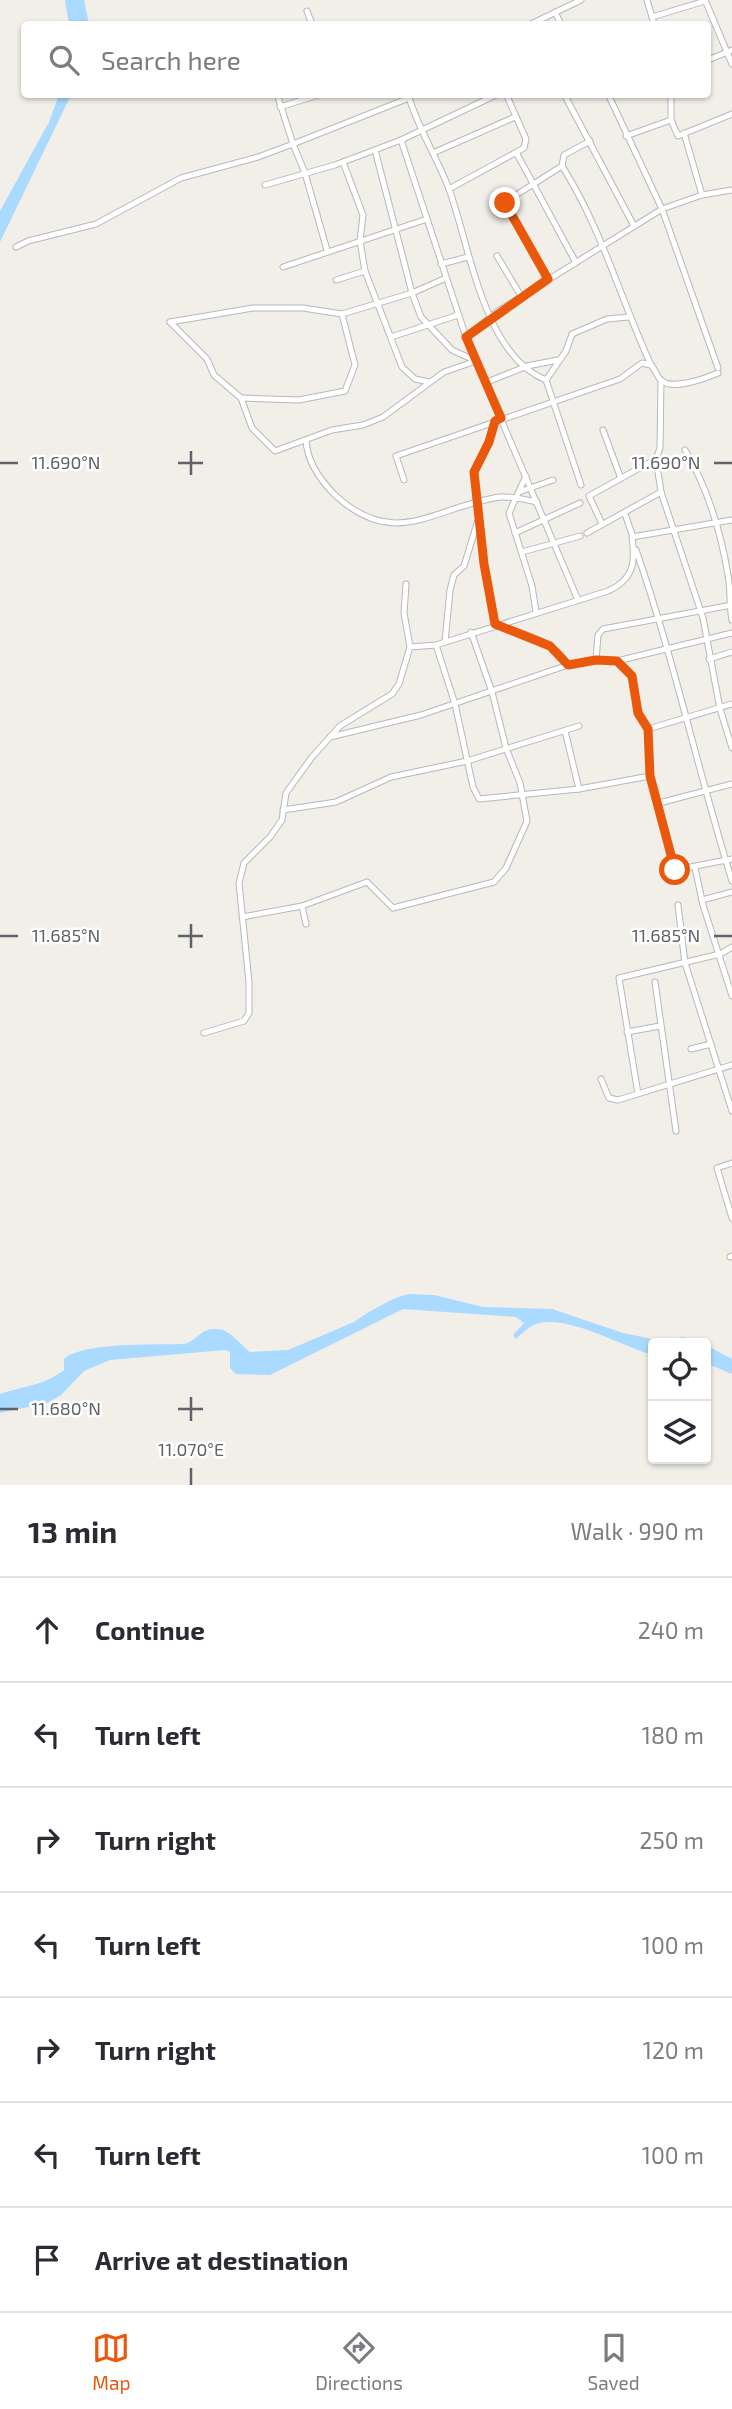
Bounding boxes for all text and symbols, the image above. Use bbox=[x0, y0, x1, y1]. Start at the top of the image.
search box bbox=[21, 21, 711, 98]
icon: search bbox=[45, 41, 83, 79]
text: Search here bbox=[101, 44, 241, 75]
route end bbox=[489, 187, 520, 218]
text: 11.690°N bbox=[31, 451, 101, 473]
text: 11.690°N bbox=[631, 451, 701, 473]
route start bbox=[659, 854, 690, 885]
text: 11.685°N bbox=[32, 924, 100, 946]
text: 11.685°N bbox=[632, 924, 700, 946]
map controls bbox=[648, 1338, 711, 1464]
button: locate bbox=[648, 1338, 711, 1401]
text: 11.680°N bbox=[31, 1397, 101, 1419]
button: layers bbox=[648, 1401, 711, 1464]
text: 11.070°E bbox=[158, 1438, 224, 1460]
text: 13 min bbox=[28, 1513, 117, 1549]
text: Walk · 990 m bbox=[570, 1517, 704, 1545]
icon: ahead bbox=[28, 1611, 66, 1649]
text: Continue bbox=[95, 1614, 205, 1645]
text: 240 m bbox=[638, 1616, 704, 1644]
icon: left bbox=[28, 1716, 66, 1754]
text: Turn left bbox=[95, 1719, 201, 1750]
text: 180 m bbox=[642, 1721, 704, 1749]
icon: right bbox=[28, 1821, 66, 1859]
text: Turn right bbox=[95, 1824, 216, 1855]
text: 250 m bbox=[640, 1826, 704, 1854]
icon: left bbox=[28, 1926, 66, 1964]
text: Turn left bbox=[95, 1929, 201, 1960]
text: 100 m bbox=[642, 1931, 704, 1959]
icon: right bbox=[28, 2031, 66, 2069]
text: Turn right bbox=[95, 2034, 216, 2065]
text: 120 m bbox=[643, 2036, 704, 2064]
icon: left bbox=[28, 2136, 66, 2174]
text: Turn left bbox=[95, 2139, 201, 2170]
text: 100 m bbox=[642, 2141, 704, 2169]
icon: arrive bbox=[28, 2241, 66, 2279]
text: Arrive at destination bbox=[95, 2244, 348, 2275]
tab: Map bbox=[92, 2329, 130, 2394]
tab: Directions bbox=[315, 2329, 403, 2394]
tab: Saved bbox=[587, 2329, 640, 2394]

